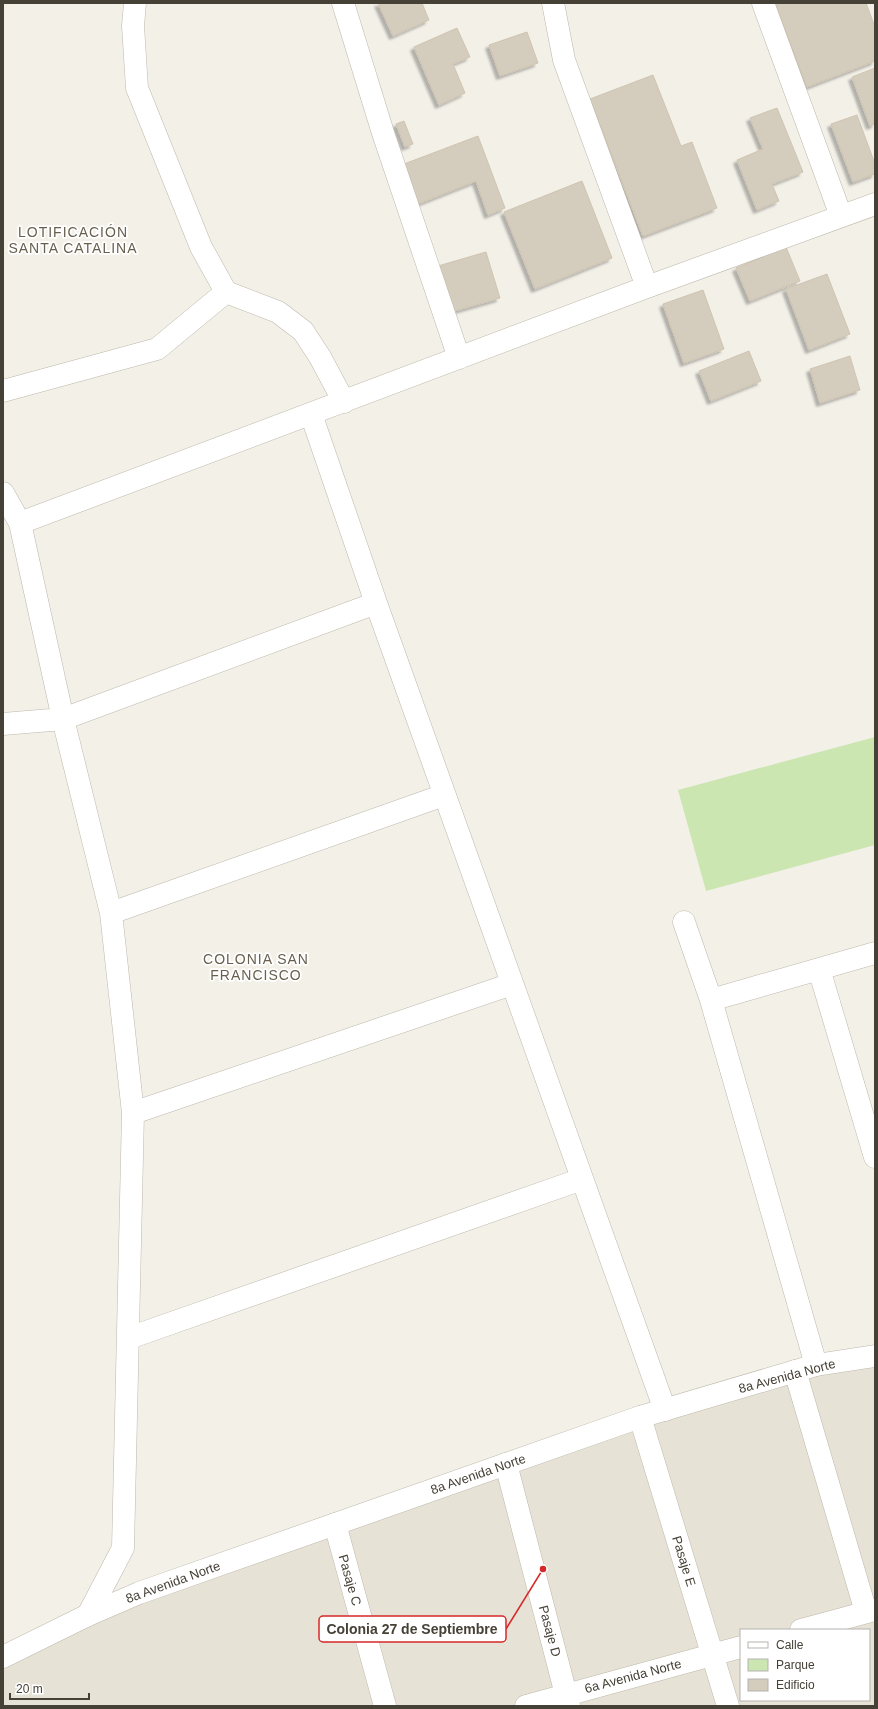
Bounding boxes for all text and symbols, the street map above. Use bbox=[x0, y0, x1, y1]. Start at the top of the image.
district label: LOTIFICACIÓN SANTA CATALINA bbox=[8, 224, 138, 256]
district label: COLONIA SAN FRANCISCO bbox=[203, 951, 309, 983]
street label: 8a Avenida Norte bbox=[737, 1356, 837, 1396]
street label: 8a Avenida Norte bbox=[429, 1451, 527, 1497]
street label: Pasaje E bbox=[669, 1534, 699, 1588]
street label: Pasaje C bbox=[336, 1553, 364, 1607]
street label: 8a Avenida Norte bbox=[124, 1558, 222, 1606]
street label: Pasaje D bbox=[536, 1604, 564, 1658]
callout: Colonia 27 de Septiembre bbox=[319, 1616, 506, 1642]
text: Colonia 27 de Septiembre bbox=[326, 1621, 498, 1637]
legend bbox=[740, 1629, 870, 1701]
text: Calle bbox=[776, 1638, 804, 1652]
street label: 6a Avenida Norte bbox=[583, 1656, 683, 1696]
text: Parque bbox=[776, 1658, 815, 1672]
scale bar bbox=[10, 1675, 89, 1701]
text: Edificio bbox=[776, 1678, 815, 1692]
text: 20 m bbox=[16, 1682, 43, 1696]

